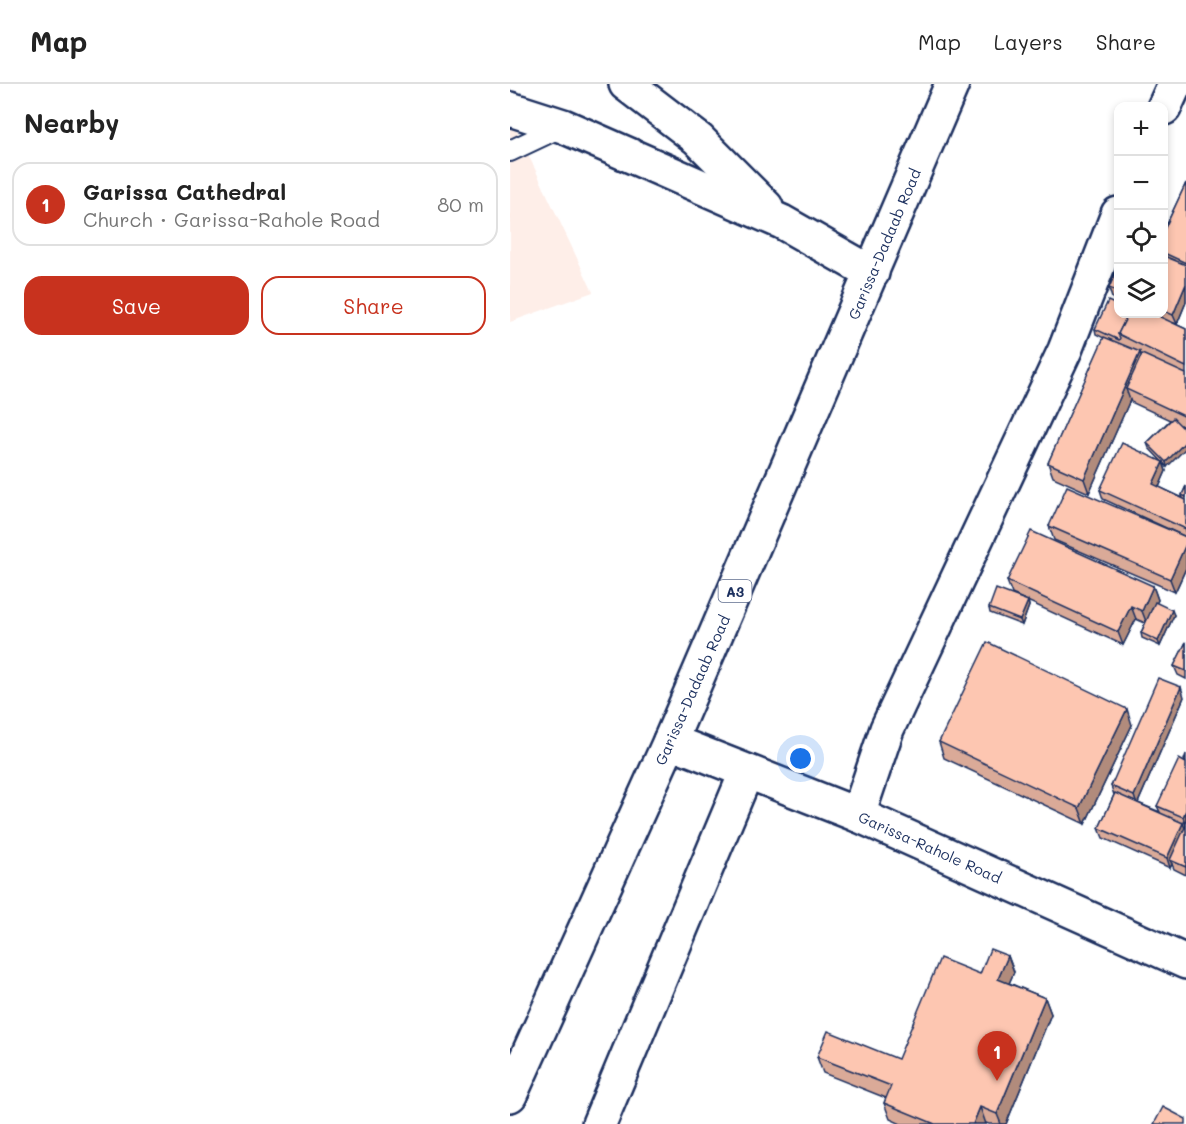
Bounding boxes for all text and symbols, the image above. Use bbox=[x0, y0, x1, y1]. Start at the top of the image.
text: Map bbox=[30, 23, 87, 59]
text: Map bbox=[918, 28, 961, 55]
text: Layers bbox=[994, 28, 1063, 55]
text: Share bbox=[1096, 28, 1156, 55]
map controls bbox=[1114, 102, 1168, 318]
button: + bbox=[1114, 102, 1168, 156]
text: Nearby bbox=[24, 106, 119, 140]
button: − bbox=[1114, 156, 1168, 210]
street label: Garissa-Dadaab Road bbox=[843, 165, 925, 323]
text: Garissa Cathedral bbox=[83, 177, 286, 206]
text: 1 bbox=[41, 191, 50, 217]
text: 80 m bbox=[437, 191, 484, 217]
text: Church · Garissa-Rahole Road bbox=[83, 206, 380, 232]
button: locate bbox=[1114, 210, 1168, 264]
button: layers bbox=[1114, 264, 1168, 318]
button: Save bbox=[24, 276, 249, 335]
button: Share bbox=[261, 276, 486, 335]
road number: A3 bbox=[718, 580, 752, 602]
street label: Garissa-Dadaab Road bbox=[650, 612, 734, 768]
your location bbox=[786, 744, 815, 773]
street label: Garissa-Rahole Road bbox=[855, 806, 1005, 888]
pin: 1 bbox=[978, 1032, 1016, 1081]

